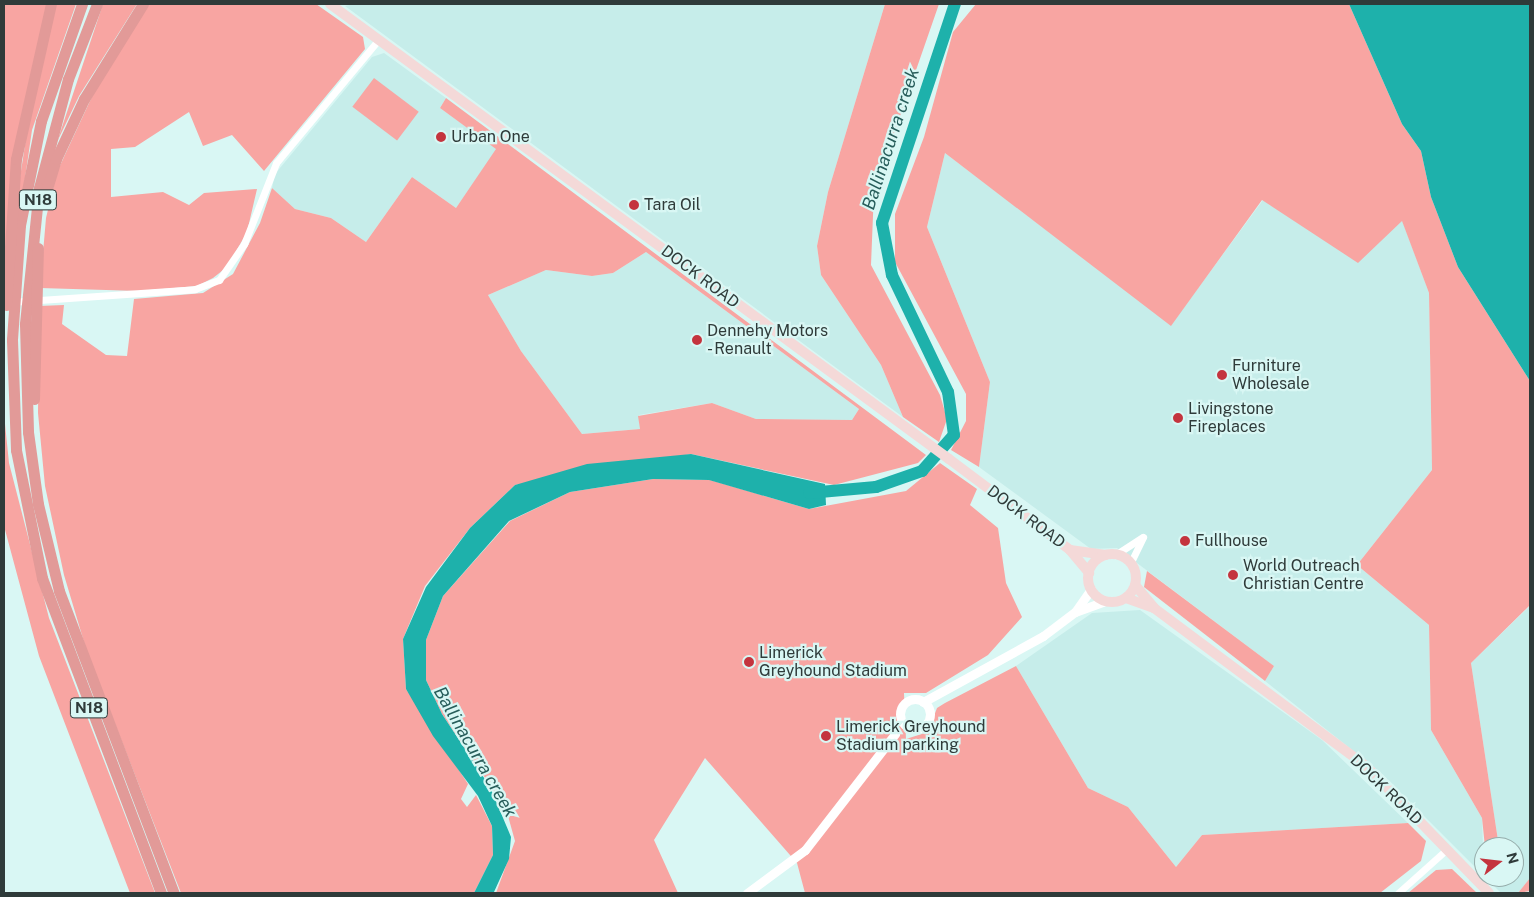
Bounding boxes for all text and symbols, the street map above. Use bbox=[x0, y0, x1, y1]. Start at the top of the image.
water label: Ballinacurra creek bbox=[858, 65, 924, 213]
place label: Urban One bbox=[451, 127, 530, 147]
marker: Urban One bbox=[435, 131, 447, 143]
road number: N18 bbox=[18, 188, 58, 212]
place label: Tara Oil bbox=[644, 195, 701, 215]
marker: Tara Oil bbox=[628, 199, 640, 211]
street label: DOCK ROAD bbox=[657, 241, 743, 313]
place label: Dennehy Motors - Renault bbox=[707, 321, 828, 359]
marker: Dennehy Motors - Renault bbox=[691, 334, 703, 346]
place label: Furniture Wholesale bbox=[1232, 356, 1309, 394]
marker: Furniture Wholesale bbox=[1216, 369, 1228, 381]
place label: Livingstone Fireplaces bbox=[1188, 399, 1274, 437]
marker: Livingstone Fireplaces bbox=[1172, 412, 1184, 424]
street label: DOCK ROAD bbox=[983, 481, 1069, 553]
place label: Fullhouse bbox=[1195, 531, 1268, 551]
marker: Fullhouse bbox=[1179, 535, 1191, 547]
place label: World Outreach Christian Centre bbox=[1243, 556, 1364, 594]
marker: World Outreach Christian Centre bbox=[1227, 569, 1239, 581]
place label: Limerick Greyhound Stadium bbox=[759, 643, 907, 681]
marker: Limerick Greyhound Stadium bbox=[743, 656, 755, 668]
water label: Ballinacurra creek bbox=[429, 683, 521, 821]
road number: N18 bbox=[69, 696, 109, 720]
place label: Limerick Greyhound Stadium parking bbox=[836, 717, 986, 755]
marker: Limerick Greyhound Stadium parking bbox=[820, 730, 832, 742]
street label: DOCK ROAD bbox=[1346, 751, 1426, 829]
north arrow bbox=[1474, 837, 1524, 887]
text: N bbox=[1503, 851, 1522, 866]

